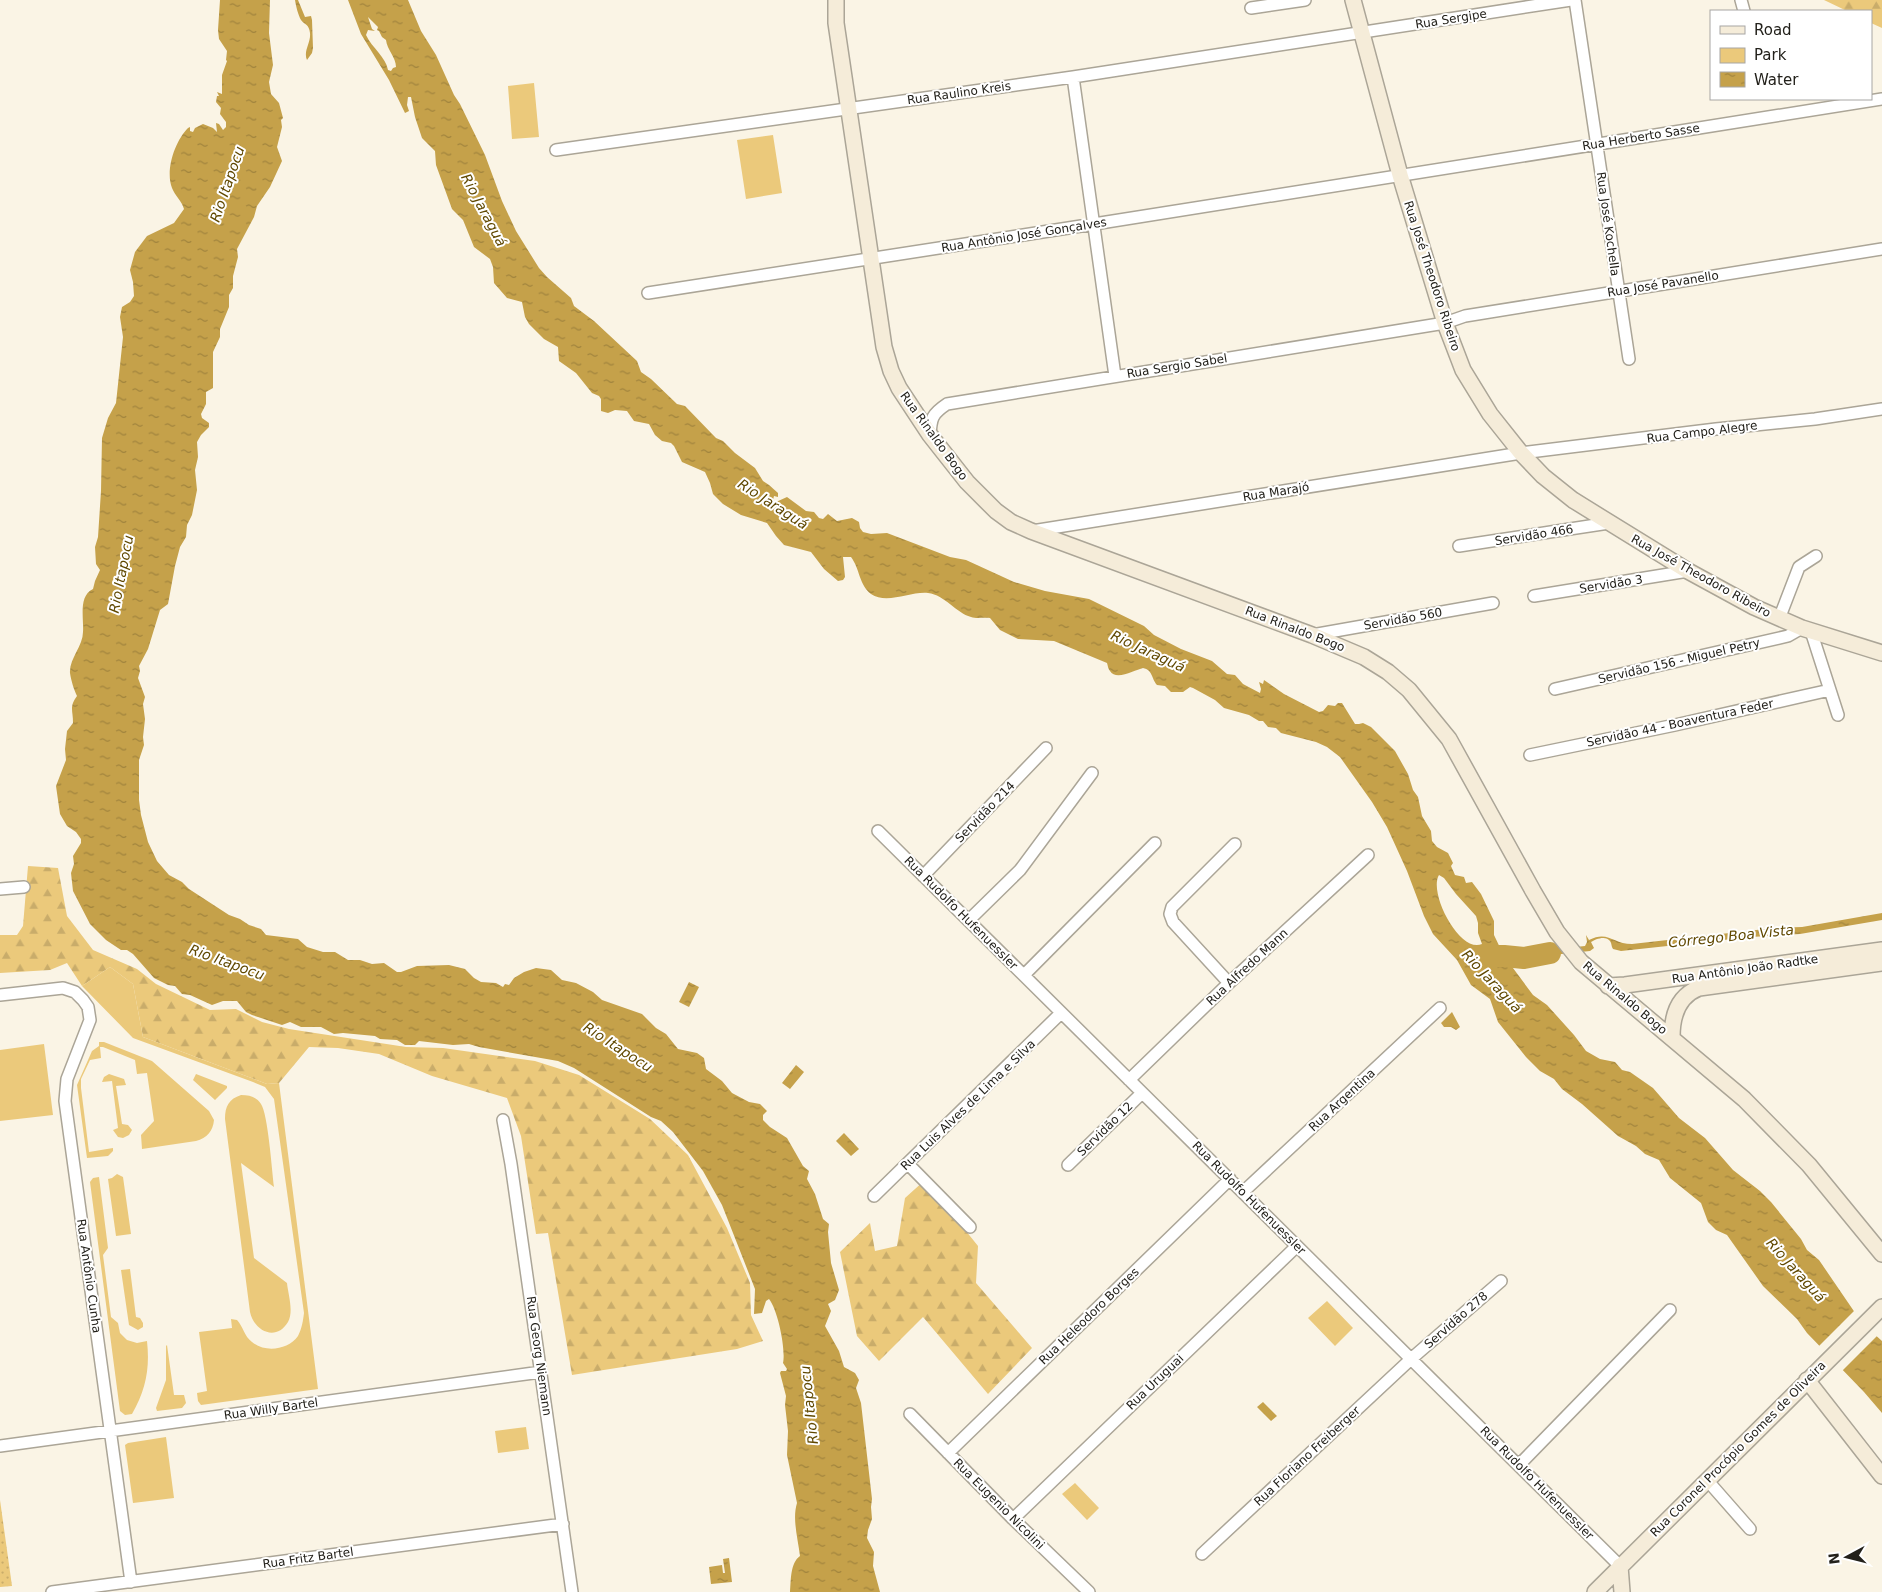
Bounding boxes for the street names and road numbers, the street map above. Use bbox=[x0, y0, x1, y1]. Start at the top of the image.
street label: Rua Sergipe bbox=[1414, 6, 1488, 32]
street label: Rua Raulino Kreis bbox=[906, 79, 1012, 107]
street label: Rua Herberto Sasse bbox=[1581, 121, 1701, 153]
street label: Rua José Kochella bbox=[1594, 171, 1622, 277]
street label: Rua José Theodoro Ribeiro bbox=[1401, 199, 1463, 353]
street label: Rua Antônio José Gonçalves bbox=[940, 215, 1108, 255]
street label: Rua José Pavanello bbox=[1606, 268, 1720, 300]
street label: Rua Sergio Sabel bbox=[1126, 351, 1228, 381]
street label: Rua Rinaldo Bogo bbox=[897, 389, 971, 483]
street label: Rua Campo Alegre bbox=[1646, 418, 1758, 446]
street label: Rua Marajó bbox=[1242, 480, 1310, 504]
street label: Servidão 466 bbox=[1494, 522, 1574, 548]
street label: Rua José Theodoro Ribeiro bbox=[1629, 532, 1773, 620]
street label: Servidão 3 bbox=[1578, 572, 1644, 596]
street label: Rua Rinaldo Bogo bbox=[1243, 603, 1347, 655]
street label: Servidão 560 bbox=[1363, 605, 1443, 633]
street label: Servidão 156 - Miguel Petry bbox=[1597, 636, 1761, 686]
street label: Servidão 44 - Boaventura Feder bbox=[1585, 696, 1775, 750]
street label: Servidão 214 bbox=[952, 779, 1018, 845]
street label: Rua Rudolfo Hufenuessler bbox=[901, 853, 1021, 973]
street label: Rua Alfredo Mann bbox=[1203, 926, 1291, 1008]
street label: Rua Antônio João Radtke bbox=[1671, 952, 1819, 986]
street label: Rua Rinaldo Bogo bbox=[1580, 959, 1670, 1037]
street label: Rua Luis Alves de Lima e Silva bbox=[898, 1037, 1038, 1173]
street label: Rua Argentina bbox=[1306, 1066, 1378, 1134]
street label: Servidão 12 bbox=[1074, 1099, 1136, 1159]
street label: Rua Rudolfo Hufenuessler bbox=[1189, 1138, 1309, 1258]
street label: Rua Antônio Cunha bbox=[74, 1218, 104, 1334]
street label: Rua Heleodoro Borges bbox=[1036, 1265, 1142, 1367]
street label: Servidão 278 bbox=[1421, 1289, 1491, 1351]
street label: Rua Georg Niemann bbox=[524, 1295, 554, 1417]
street label: Rua Uruguai bbox=[1124, 1351, 1186, 1413]
street label: Rua Coronel Procópio Gomes de Oliveira bbox=[1647, 1358, 1829, 1540]
street label: Rua Willy Bartel bbox=[223, 1395, 319, 1423]
street label: Rua Floriano Freiberger bbox=[1251, 1403, 1363, 1509]
street label: Rua Rudolfo Hufenuessler bbox=[1477, 1423, 1597, 1543]
street label: Rua Eugenio Nicolini bbox=[951, 1456, 1047, 1552]
street label: Rua Fritz Bartel bbox=[262, 1545, 354, 1571]

